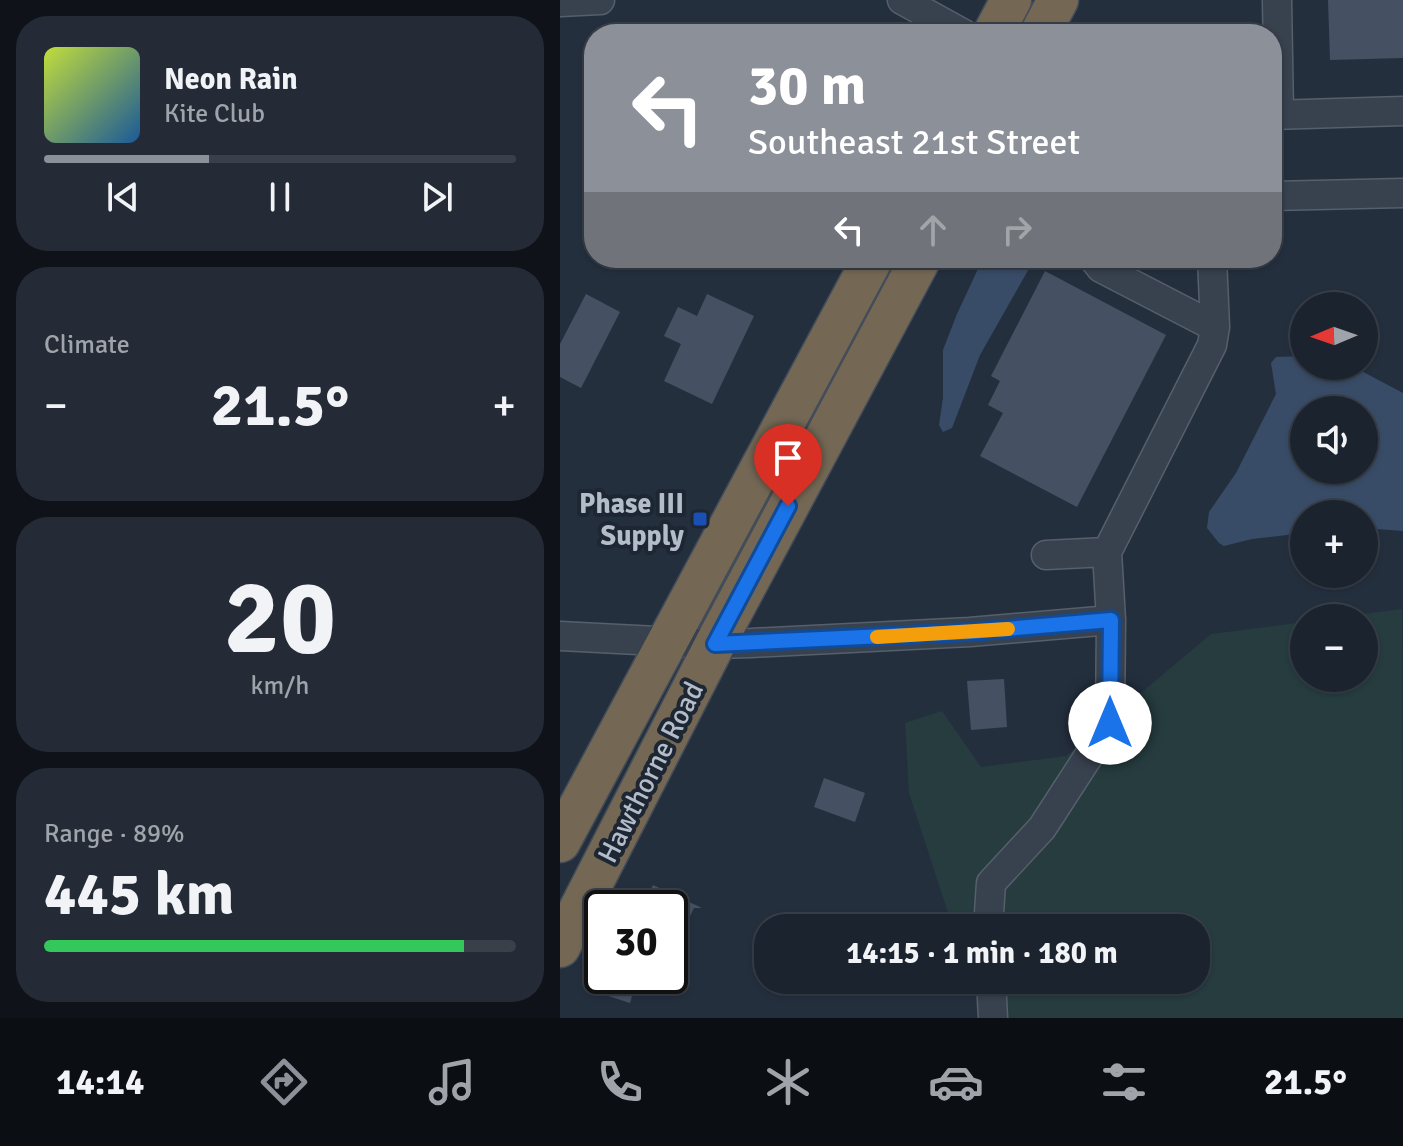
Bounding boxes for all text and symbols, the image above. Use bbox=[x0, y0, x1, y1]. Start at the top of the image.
text: 30 m bbox=[748, 51, 866, 120]
icon: left bbox=[616, 56, 720, 160]
text: Neon Rain bbox=[164, 61, 298, 98]
text: Kite Club bbox=[164, 98, 265, 130]
text: Southeast 21st Street bbox=[748, 120, 1080, 165]
icon: previous bbox=[101, 175, 145, 219]
icon: pause bbox=[258, 175, 302, 219]
icon: next bbox=[415, 175, 459, 219]
icon: left bbox=[827, 208, 871, 252]
icon: ahead bbox=[911, 208, 955, 252]
icon: right bbox=[995, 208, 1039, 252]
north arrow bbox=[1290, 292, 1378, 380]
map controls bbox=[1290, 292, 1378, 692]
text: Climate bbox=[44, 329, 130, 361]
text: 21.5° bbox=[211, 369, 349, 443]
text: − bbox=[44, 379, 68, 433]
text: + bbox=[492, 379, 516, 433]
button: sound bbox=[1290, 396, 1378, 484]
pin bbox=[754, 424, 822, 506]
icon: arrive bbox=[766, 436, 810, 480]
place label: Phase III Supply bbox=[579, 487, 684, 553]
button: + bbox=[1290, 500, 1378, 588]
marker: Phase III Supply bbox=[691, 510, 709, 528]
text: 20 bbox=[224, 554, 336, 682]
button: − bbox=[1290, 604, 1378, 692]
text: km/h bbox=[251, 670, 309, 702]
street label: Hawthorne Road bbox=[591, 676, 711, 869]
position arrow bbox=[1068, 681, 1152, 765]
text: Range · 89% bbox=[44, 818, 185, 850]
text: 445 km bbox=[44, 858, 234, 932]
speed limit sign: 30 bbox=[584, 890, 688, 994]
text: 14:15 · 1 min · 180 m bbox=[846, 935, 1118, 972]
icon: directions bbox=[256, 1054, 312, 1110]
icon: music bbox=[424, 1054, 480, 1110]
icon: phone bbox=[592, 1054, 648, 1110]
icon: climate bbox=[760, 1054, 816, 1110]
icon: car bbox=[928, 1054, 984, 1110]
icon: filters bbox=[1096, 1054, 1152, 1110]
text: 14:14 bbox=[56, 1060, 144, 1105]
text: 21.5° bbox=[1264, 1060, 1347, 1105]

